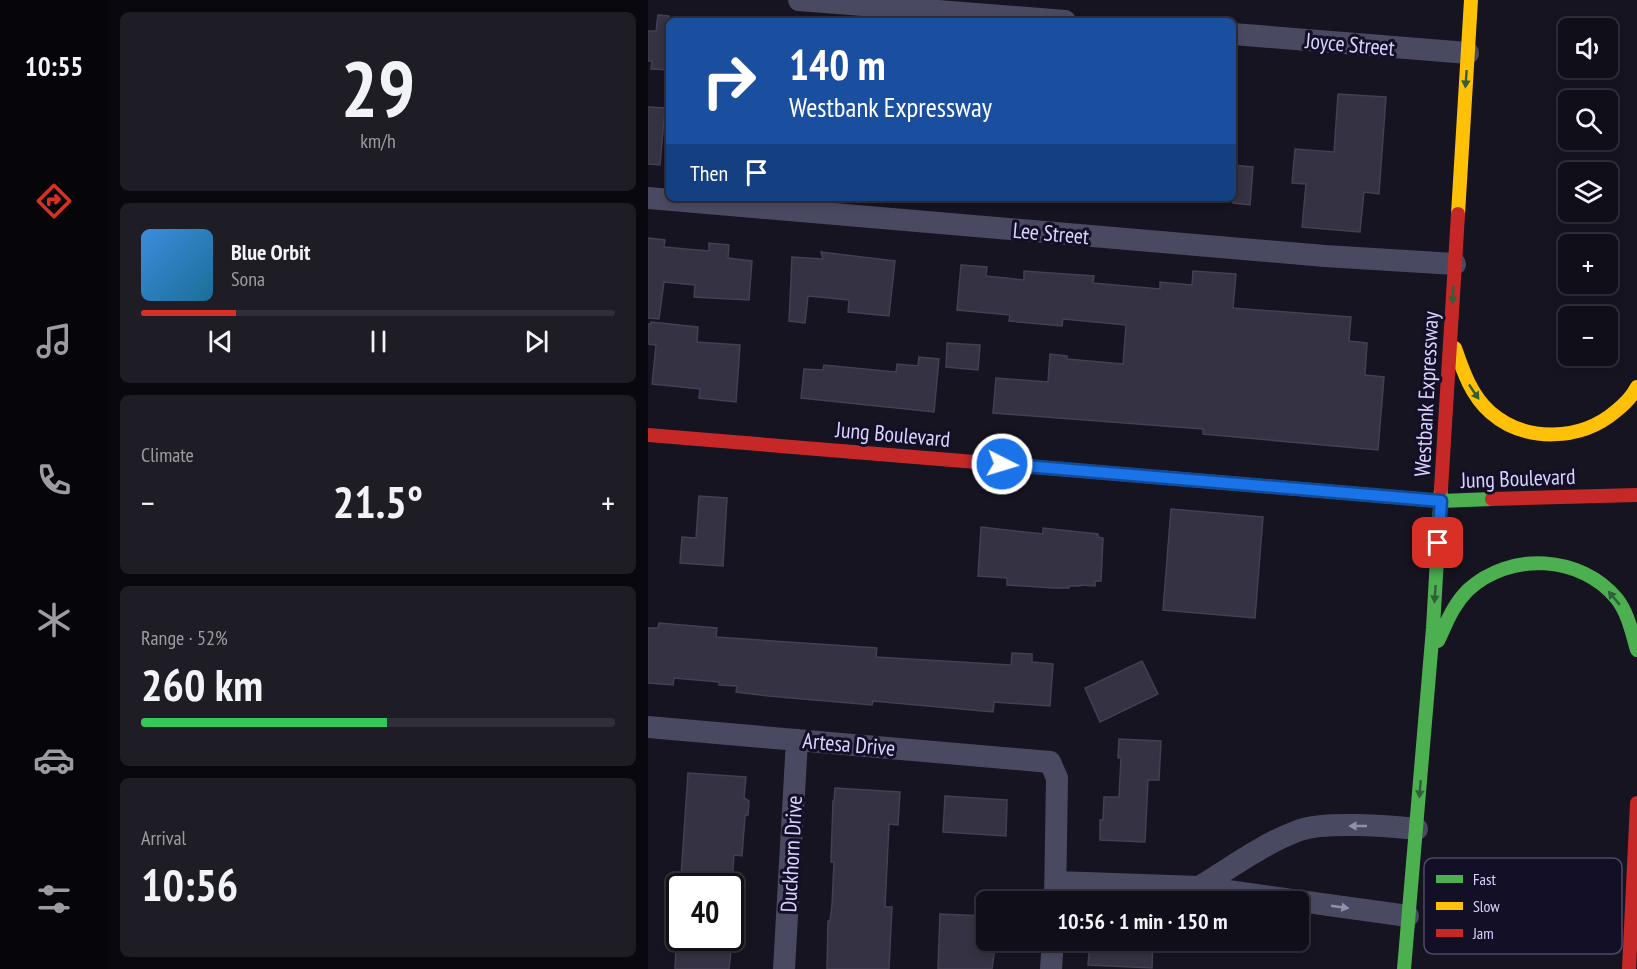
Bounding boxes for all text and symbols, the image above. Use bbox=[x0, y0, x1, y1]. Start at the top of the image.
map controls bbox=[1558, 18, 1618, 366]
button: sound bbox=[1558, 18, 1618, 78]
street label: Joyce Street bbox=[1303, 26, 1396, 62]
text: 140 m bbox=[789, 37, 886, 92]
text: 29 bbox=[341, 38, 415, 139]
icon: right bbox=[690, 42, 768, 120]
text: 10:55 bbox=[25, 49, 83, 83]
one-way arrow bbox=[1462, 70, 1471, 89]
text: Westbank Expressway bbox=[789, 90, 992, 124]
button: search bbox=[1558, 90, 1618, 150]
text: km/h bbox=[360, 128, 396, 154]
icon: arrive bbox=[740, 156, 773, 189]
text: Then bbox=[690, 159, 728, 187]
button: layers bbox=[1558, 162, 1618, 222]
icon: directions bbox=[33, 180, 75, 222]
street label: Lee Street bbox=[1012, 216, 1090, 250]
button: + bbox=[1558, 234, 1618, 294]
text: Blue Orbit bbox=[231, 238, 310, 266]
text: Sona bbox=[231, 266, 265, 292]
one-way arrow bbox=[1449, 285, 1458, 304]
button: − bbox=[1558, 306, 1618, 366]
street label: Westbank Expressway bbox=[1408, 310, 1444, 477]
icon: music bbox=[33, 320, 75, 362]
icon: previous bbox=[204, 325, 237, 358]
icon: pause bbox=[362, 325, 395, 358]
icon: next bbox=[520, 325, 553, 358]
one-way arrow bbox=[1468, 383, 1480, 399]
street label: Jung Boulevard bbox=[834, 415, 951, 453]
position arrow bbox=[970, 432, 1034, 496]
text: Climate bbox=[141, 442, 194, 468]
icon: phone bbox=[33, 459, 75, 501]
street label: Jung Boulevard bbox=[1459, 462, 1576, 494]
text: 21.5° bbox=[333, 472, 423, 530]
text: − bbox=[141, 481, 155, 524]
text: + bbox=[601, 481, 615, 524]
pin bbox=[1412, 517, 1463, 568]
icon: arrive bbox=[1421, 526, 1454, 559]
one-way arrow bbox=[1430, 585, 1439, 604]
one-way arrow bbox=[1607, 590, 1620, 606]
icon: climate bbox=[33, 599, 75, 641]
text: Range · 52% bbox=[141, 625, 228, 651]
text: 260 km bbox=[141, 655, 263, 713]
street label: Artesa Drive bbox=[802, 726, 896, 762]
icon: car bbox=[33, 739, 75, 781]
one-way arrow bbox=[1415, 779, 1425, 798]
street label: Duckhorn Drive bbox=[774, 795, 808, 913]
one-way arrow bbox=[1349, 821, 1368, 831]
text: Arrival bbox=[141, 825, 186, 851]
text: 10:56 bbox=[141, 855, 238, 913]
legend bbox=[1424, 858, 1622, 954]
text: Fast bbox=[1473, 869, 1496, 889]
speed limit sign: 40 bbox=[666, 873, 744, 951]
icon: filters bbox=[33, 878, 75, 920]
text: Slow bbox=[1473, 896, 1500, 916]
one-way arrow bbox=[1331, 902, 1350, 911]
text: 10:56 · 1 min · 150 m bbox=[1057, 907, 1228, 935]
text: Jam bbox=[1472, 923, 1494, 943]

